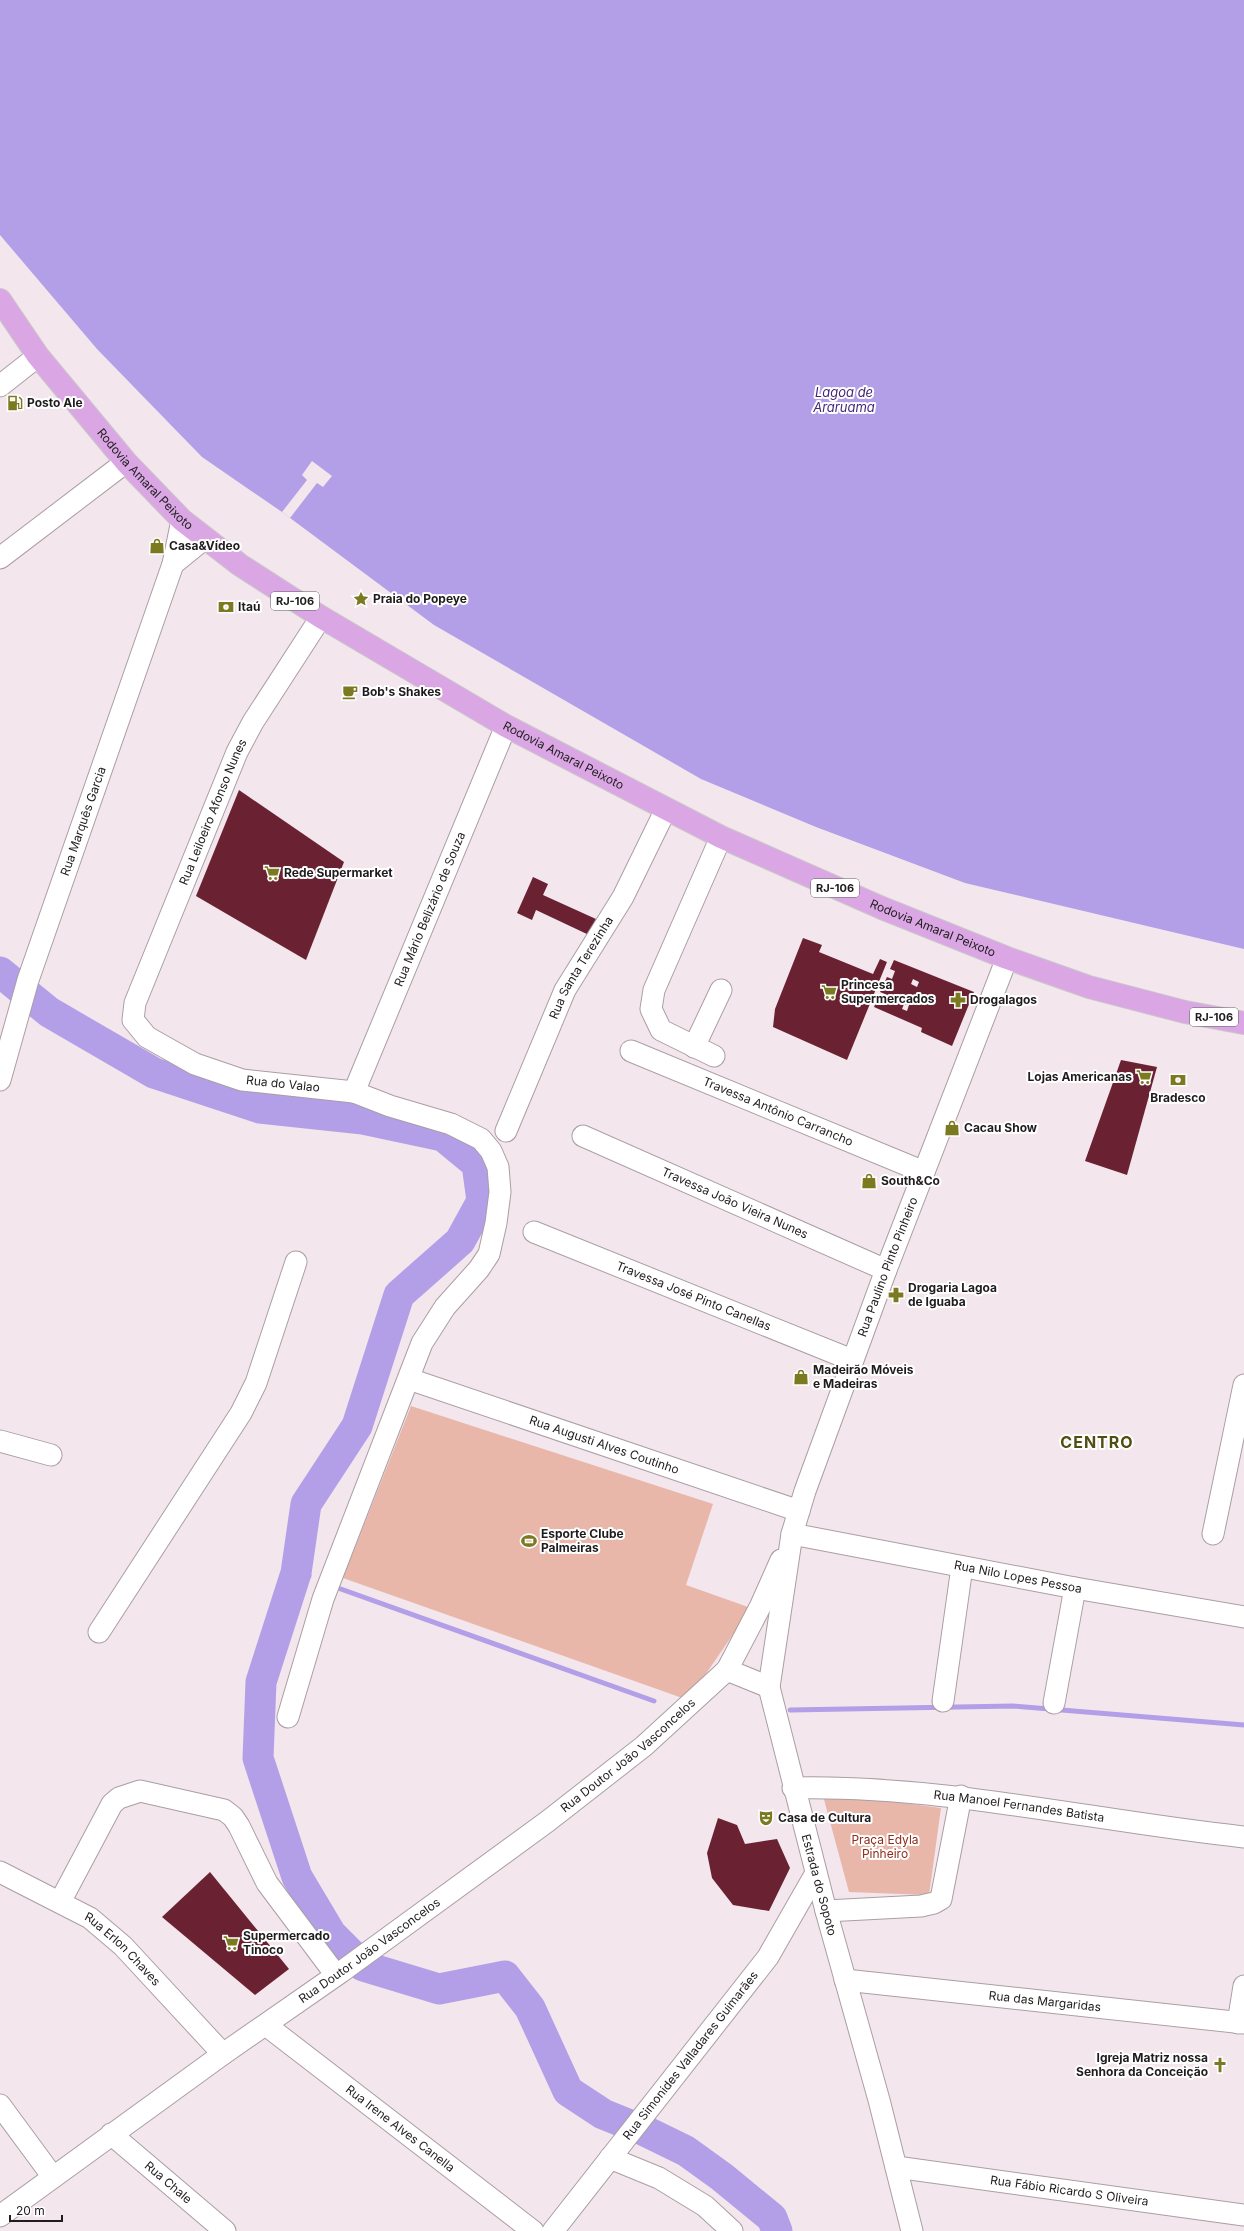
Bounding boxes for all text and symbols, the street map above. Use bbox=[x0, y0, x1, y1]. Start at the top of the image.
water label: Lagoa de Araruama bbox=[812, 384, 875, 415]
fuel station icon: Posto Ale bbox=[6, 394, 24, 412]
place label: Posto Ale bbox=[27, 395, 83, 410]
street label: Rodovia Amaral Peixoto bbox=[94, 425, 196, 533]
shop icon: Casa&Vídeo bbox=[148, 537, 166, 555]
place label: Casa&Vídeo bbox=[169, 538, 240, 553]
place icon: Praia do Popeye bbox=[352, 590, 370, 608]
place label: Praia do Popeye bbox=[373, 591, 467, 606]
road number: RJ-106 bbox=[271, 592, 319, 610]
bank icon: Itaú bbox=[217, 598, 235, 616]
place label: Itaú bbox=[238, 599, 260, 614]
cafe icon: Bob's Shakes bbox=[341, 683, 359, 701]
place label: Bob's Shakes bbox=[362, 684, 441, 699]
street label: Rodovia Amaral Peixoto bbox=[501, 718, 627, 793]
street label: Rua Leiloeiro Afonso Nunes bbox=[176, 736, 250, 887]
street label: Rua Marquês Garcia bbox=[57, 764, 109, 878]
street label: Rua Mário Belizário de Souza bbox=[391, 829, 468, 989]
supermarket icon: Rede Supermarket bbox=[263, 864, 281, 882]
place label: Rede Supermarket bbox=[284, 865, 393, 880]
road number: RJ-106 bbox=[811, 879, 859, 897]
street label: Rodovia Amaral Peixoto bbox=[868, 896, 998, 960]
street label: Rua Santa Terezinha bbox=[546, 913, 616, 1021]
place label: Princesa Supermercados bbox=[841, 977, 935, 1006]
supermarket icon: Princesa Supermercados bbox=[820, 983, 838, 1001]
pharmacy icon: Drogalagos bbox=[949, 991, 967, 1009]
place label: Drogalagos bbox=[970, 992, 1037, 1007]
road number: RJ-106 bbox=[1190, 1008, 1238, 1026]
supermarket icon: Lojas Americanas bbox=[1135, 1068, 1153, 1086]
place label: Lojas Americanas bbox=[1027, 1069, 1132, 1084]
bank icon: Bradesco bbox=[1169, 1071, 1187, 1089]
street label: Rua do Valao bbox=[245, 1072, 321, 1095]
street label: Travessa Antônio Carrancho bbox=[701, 1074, 856, 1149]
place label: Bradesco bbox=[1150, 1090, 1206, 1105]
shop icon: Cacau Show bbox=[943, 1119, 961, 1137]
place label: Cacau Show bbox=[964, 1120, 1038, 1135]
street label: Travessa João Vieira Nunes bbox=[660, 1164, 810, 1242]
shop icon: South&Co bbox=[860, 1172, 878, 1190]
place label: South&Co bbox=[881, 1173, 940, 1188]
street label: Rua Paulino Pinto Pinheiro bbox=[854, 1195, 921, 1339]
street label: Travessa José Pinto Canellas bbox=[614, 1258, 773, 1334]
place label: Drogaria Lagoa de Iguaba bbox=[908, 1280, 997, 1309]
pharmacy icon: Drogaria Lagoa de Iguaba bbox=[887, 1286, 905, 1304]
place label: Madeirão Móveis e Madeiras bbox=[813, 1362, 914, 1391]
shop icon: Madeirão Móveis e Madeiras bbox=[792, 1368, 810, 1386]
street label: Rua Augusti Alves Coutinho bbox=[527, 1412, 681, 1477]
district label: CENTRO bbox=[1060, 1432, 1134, 1452]
place label: Esporte Clube Palmeiras bbox=[541, 1526, 624, 1555]
sports icon: Esporte Clube Palmeiras bbox=[520, 1532, 538, 1550]
street label: Rua Nilo Lopes Pessoa bbox=[953, 1557, 1083, 1596]
street label: Rua Doutor João Vasconcelos bbox=[557, 1695, 698, 1815]
street label: Rua Manoel Fernandes Batista bbox=[933, 1787, 1105, 1825]
theatre icon: Casa de Cultura bbox=[757, 1809, 775, 1827]
place label: Casa de Cultura bbox=[778, 1810, 871, 1825]
street label: Estrada do Sopoto bbox=[799, 1832, 840, 1937]
park label: Praça Edyla Pinheiro bbox=[851, 1832, 919, 1861]
street label: Rua Doutor João Vasconcelos bbox=[296, 1894, 443, 2006]
street label: Rua Erlon Chaves bbox=[82, 1909, 164, 1989]
place label: Supermercado Tinoco bbox=[243, 1928, 330, 1957]
supermarket icon: Supermercado Tinoco bbox=[222, 1934, 240, 1952]
street label: Rua Simonides Valladares Guimarães bbox=[619, 1968, 761, 2143]
street label: Rua das Margaridas bbox=[988, 1988, 1102, 2015]
place label: Igreja Matriz nossa Senhora da Conceição bbox=[1076, 2050, 1208, 2079]
church icon: Igreja Matriz nossa Senhora da Conceição bbox=[1211, 2056, 1229, 2074]
street label: Rua Irene Alves Canella bbox=[343, 2081, 458, 2175]
street label: Rua Chale bbox=[142, 2158, 195, 2207]
street label: Rua Fábio Ricardo S Oliveira bbox=[989, 2172, 1150, 2209]
scale bar bbox=[10, 2197, 62, 2223]
text: 20 m bbox=[16, 2203, 45, 2218]

